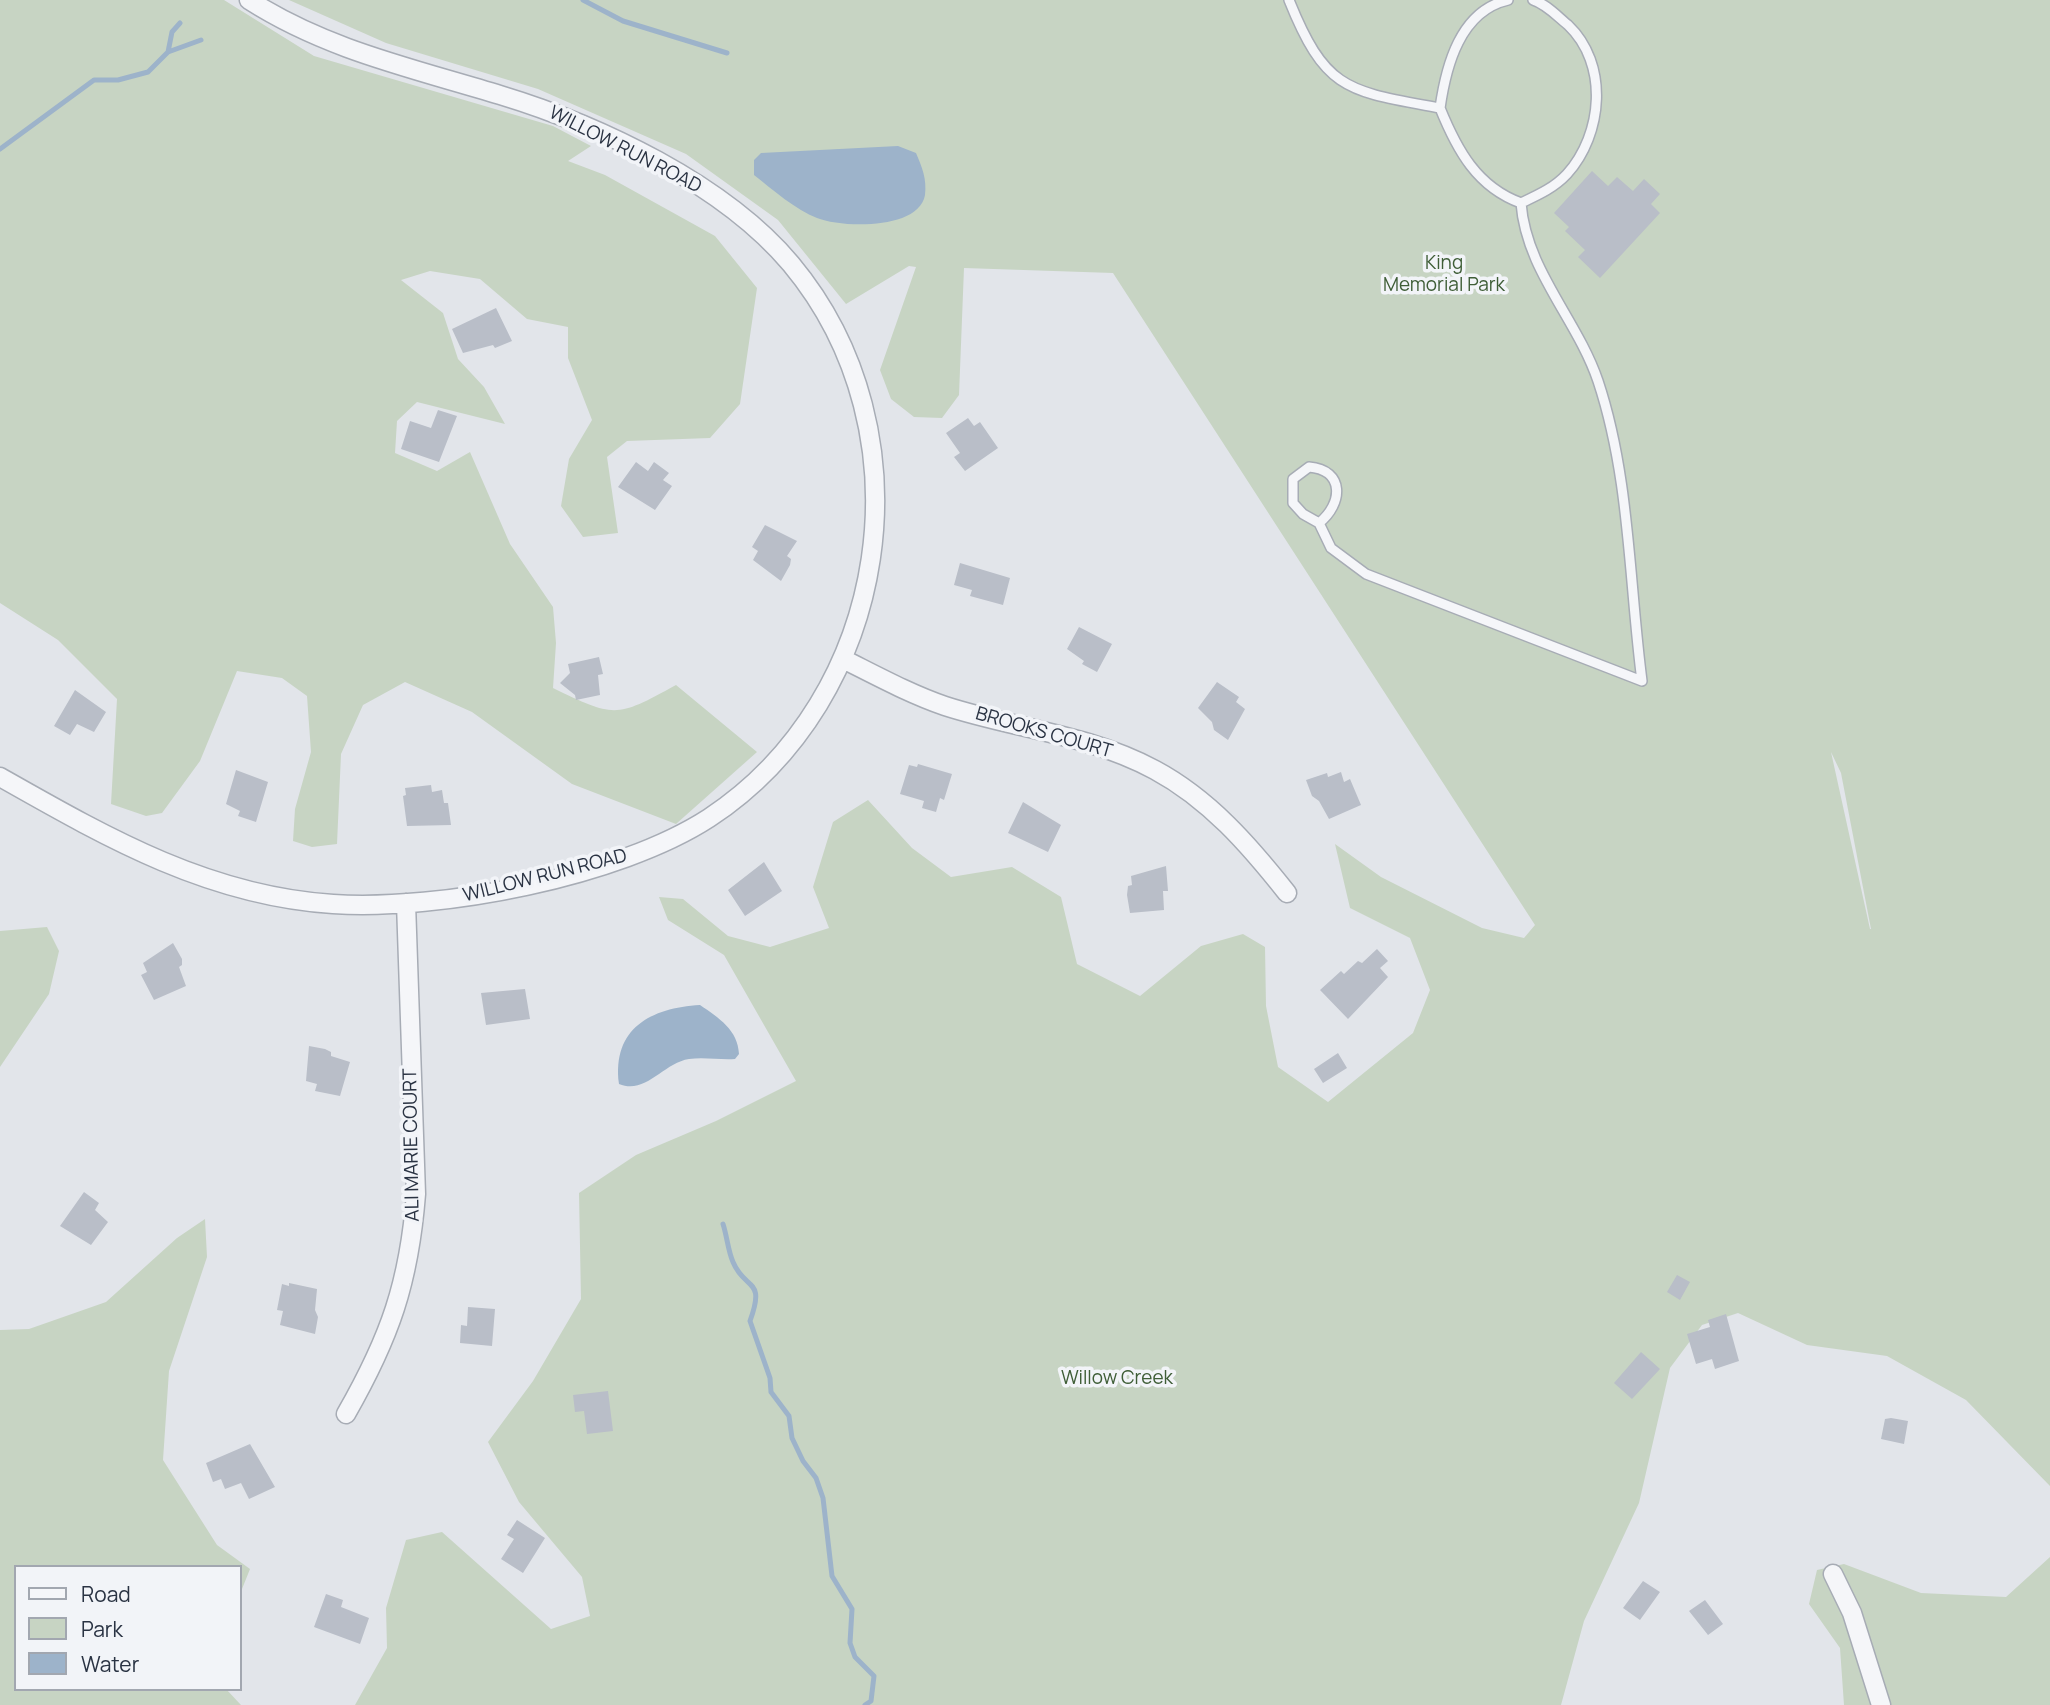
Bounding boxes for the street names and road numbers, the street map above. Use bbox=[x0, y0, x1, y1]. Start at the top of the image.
street label: WILLOW RUN ROAD bbox=[545, 102, 705, 198]
street label: BROOKS COURT bbox=[973, 703, 1115, 763]
street label: WILLOW RUN ROAD bbox=[461, 845, 629, 907]
street label: ALI MARIE COURT bbox=[399, 1068, 425, 1222]

